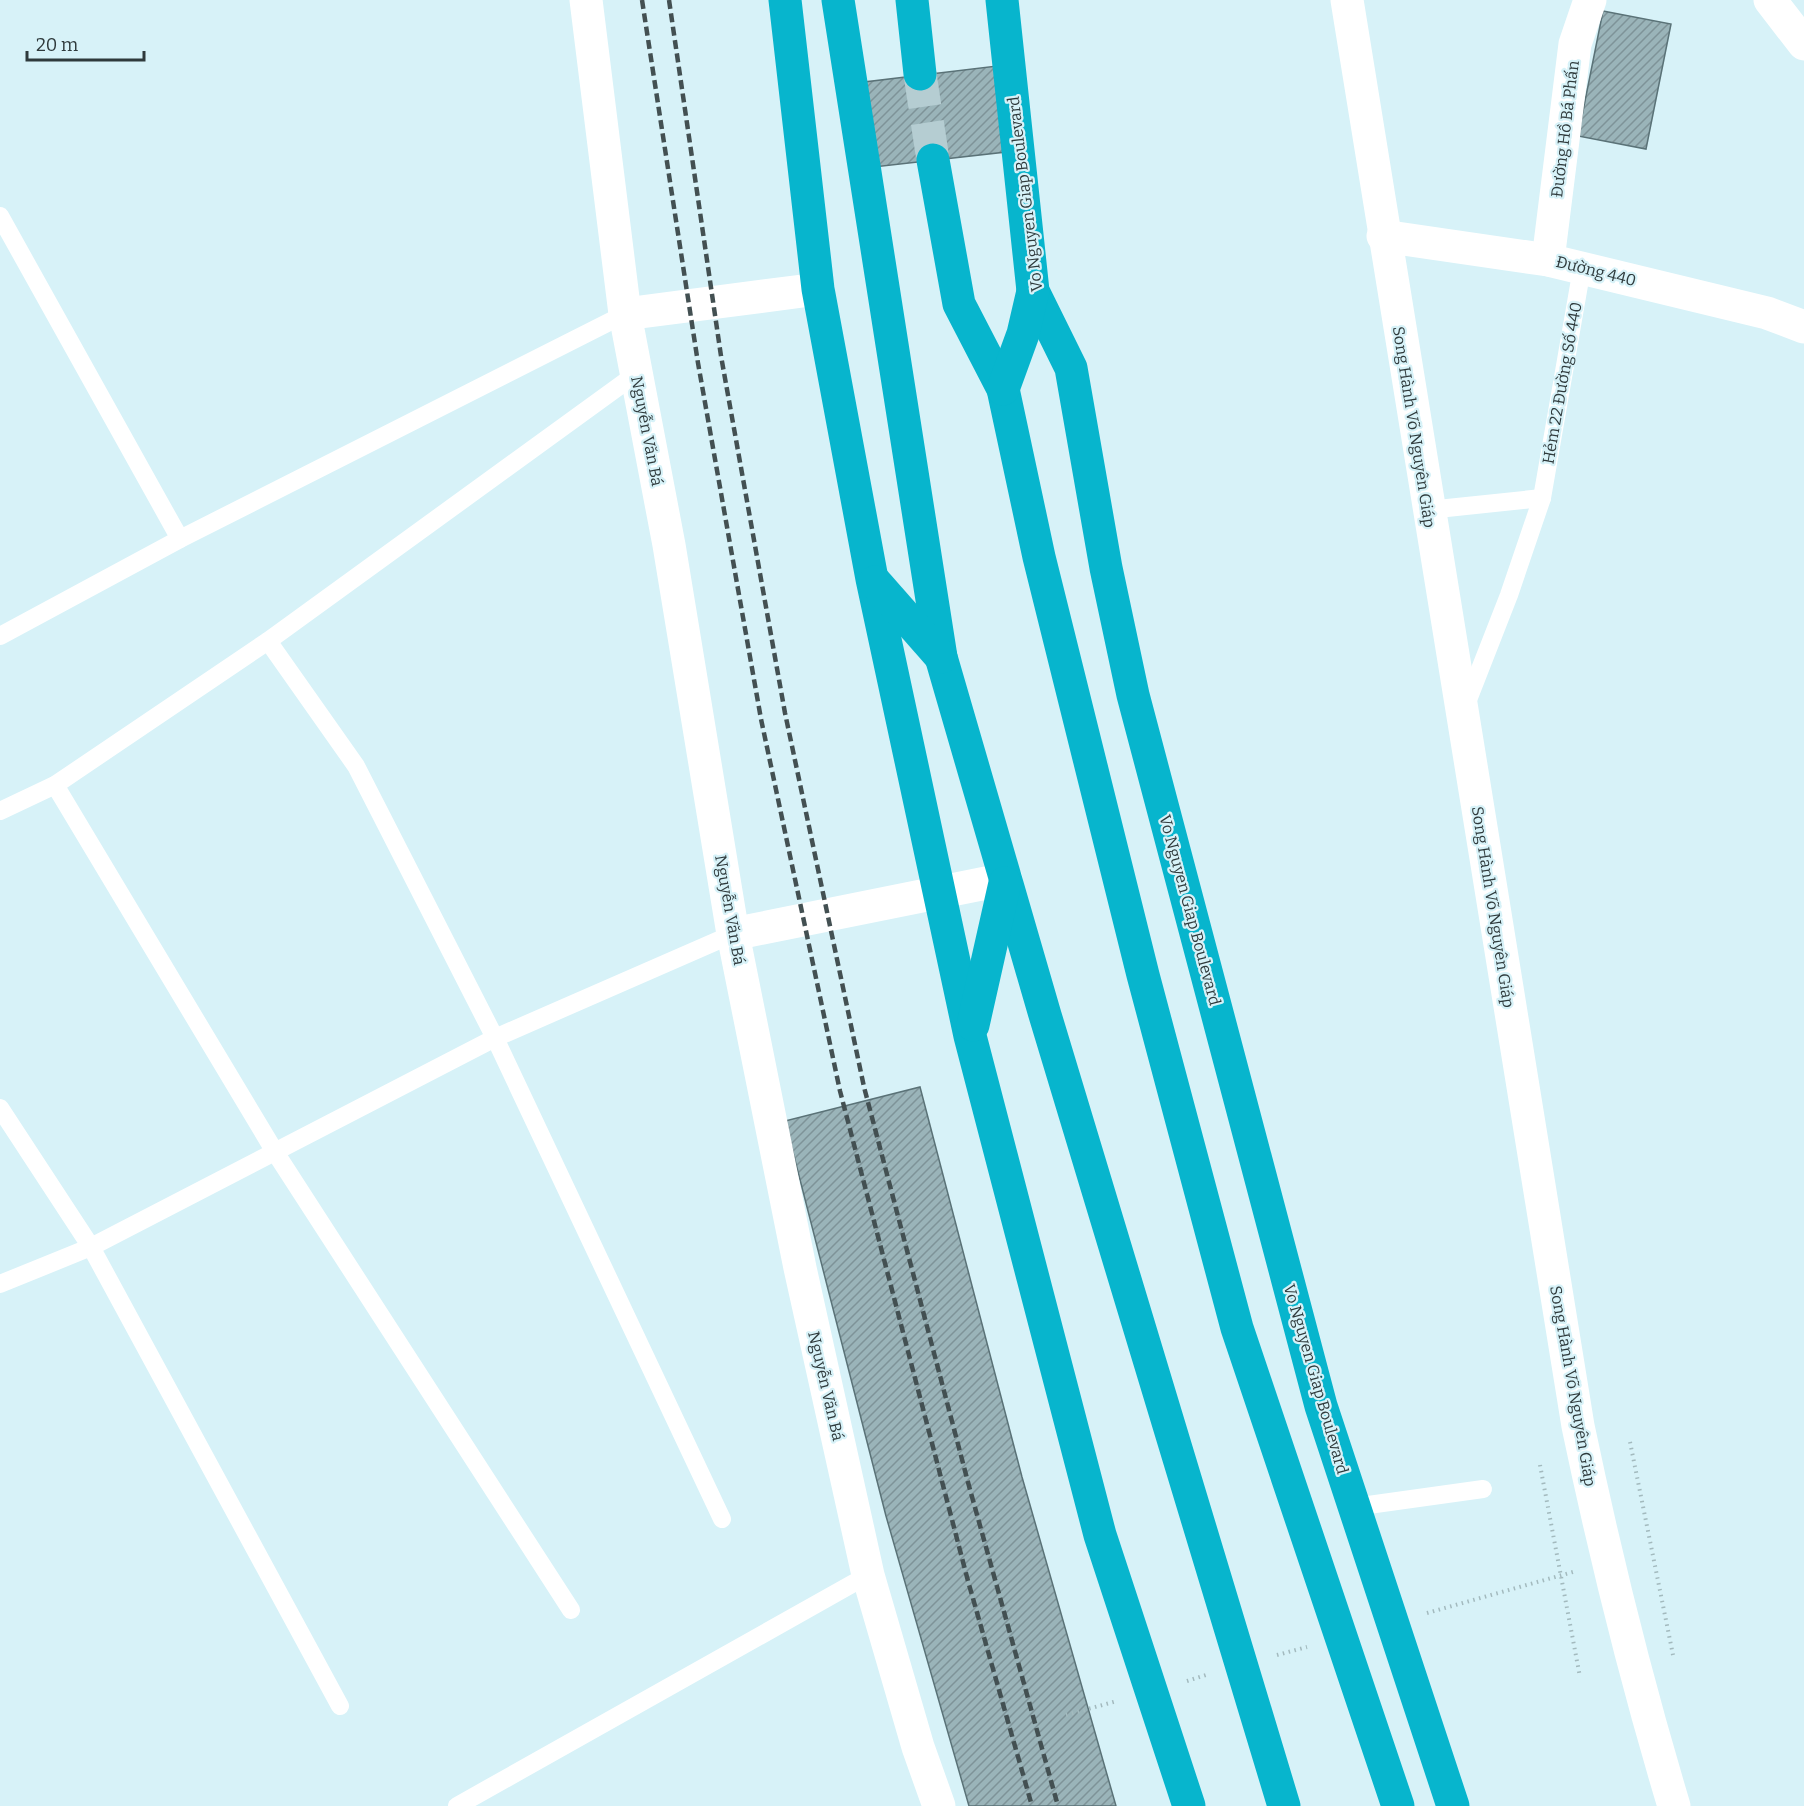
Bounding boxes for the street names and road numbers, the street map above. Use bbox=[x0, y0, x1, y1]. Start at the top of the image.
street label: Đường Hồ Bá Phấn bbox=[1546, 59, 1583, 199]
street label: Vo Nguyen Giap Boulevard bbox=[1004, 95, 1046, 293]
street label: Đường 440 bbox=[1554, 252, 1638, 290]
street label: Hẻm 22 Đường Số 440 bbox=[1537, 300, 1586, 465]
street label: Song Hành Võ Nguyên Giáp bbox=[1389, 325, 1439, 529]
street label: Nguyễn Văn Bá bbox=[627, 374, 668, 488]
street label: Song Hành Võ Nguyên Giáp bbox=[1468, 805, 1518, 1009]
street label: Vo Nguyen Giap Boulevard bbox=[1155, 813, 1225, 1008]
street label: Nguyễn Văn Bá bbox=[711, 853, 750, 967]
street label: Vo Nguyen Giap Boulevard bbox=[1280, 1282, 1352, 1477]
street label: Song Hành Võ Nguyên Giáp bbox=[1546, 1284, 1600, 1488]
street label: Nguyễn Văn Bá bbox=[804, 1329, 849, 1443]

